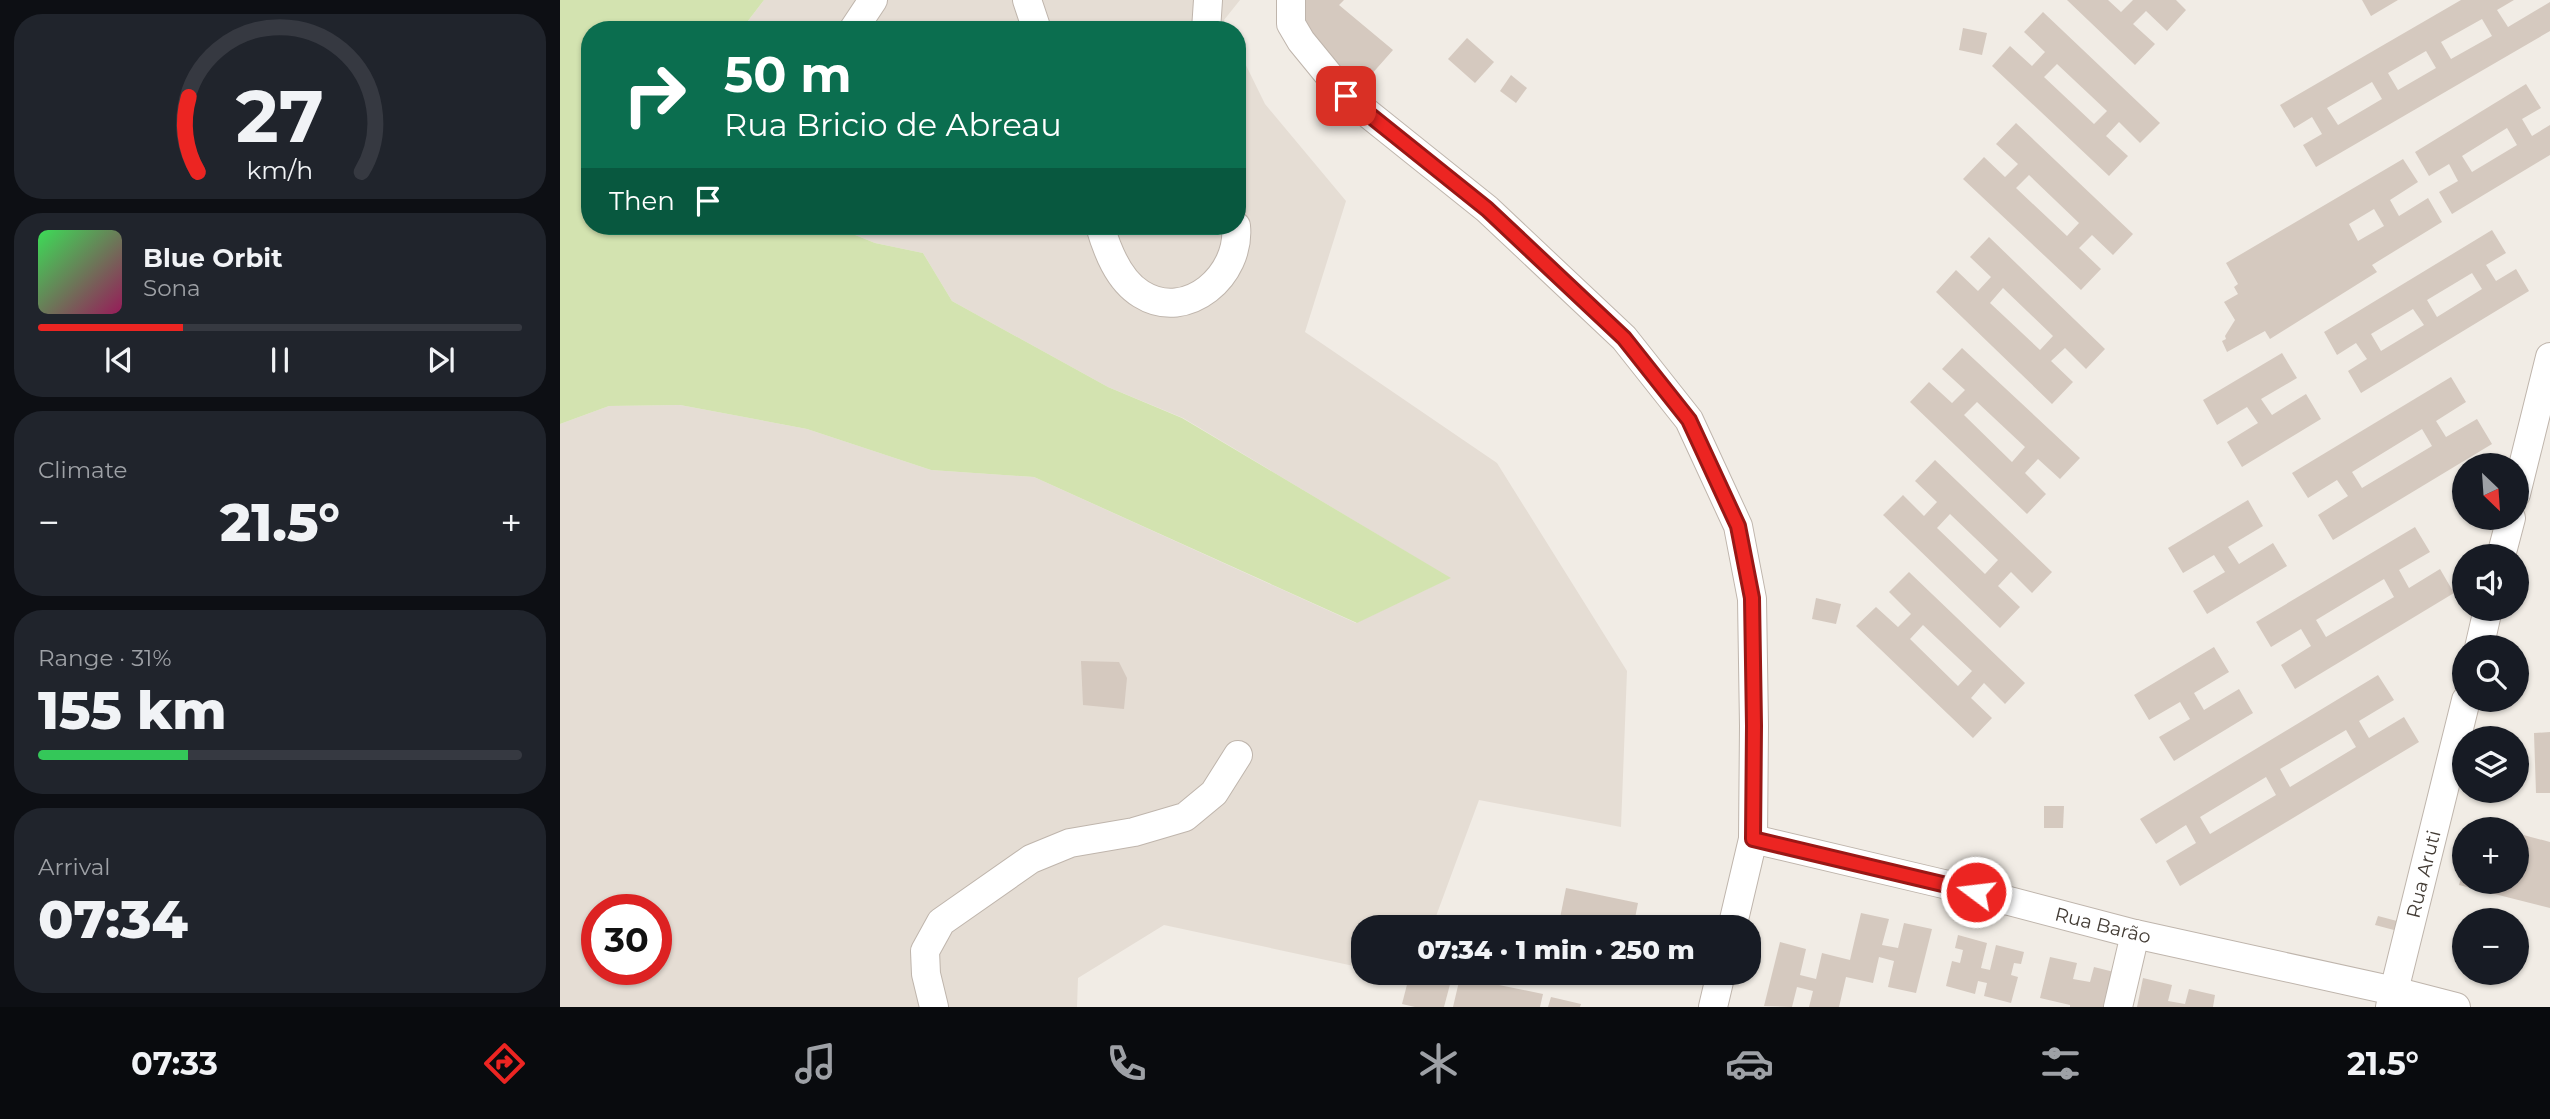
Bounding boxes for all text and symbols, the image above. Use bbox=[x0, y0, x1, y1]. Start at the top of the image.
text: 50 m bbox=[724, 45, 852, 104]
icon: right bbox=[609, 49, 700, 140]
pin bbox=[1316, 66, 1376, 126]
text: 27 bbox=[236, 73, 324, 161]
icon: arrive bbox=[1327, 77, 1365, 115]
text: Rua Bricio de Abreau bbox=[724, 105, 1062, 144]
text: km/h bbox=[247, 155, 313, 185]
icon: arrive bbox=[689, 182, 727, 220]
text: Then bbox=[609, 185, 675, 217]
text: Blue Orbit bbox=[143, 242, 282, 274]
text: Sona bbox=[143, 274, 201, 302]
icon: previous bbox=[100, 341, 138, 379]
icon: pause bbox=[261, 341, 299, 379]
icon: next bbox=[422, 341, 460, 379]
north arrow bbox=[2452, 453, 2529, 530]
map controls bbox=[2452, 453, 2529, 985]
text: Climate bbox=[38, 456, 127, 484]
text: 21.5° bbox=[220, 491, 340, 554]
text: − bbox=[38, 499, 60, 546]
text: + bbox=[500, 499, 522, 546]
button: sound bbox=[2452, 544, 2529, 621]
button: search bbox=[2452, 635, 2529, 712]
text: Range · 31% bbox=[38, 644, 171, 672]
text: 155 km bbox=[38, 679, 227, 742]
button: layers bbox=[2452, 726, 2529, 803]
button: + bbox=[2452, 817, 2529, 894]
street label: Rua Aruti bbox=[2401, 828, 2445, 920]
text: Arrival bbox=[38, 853, 111, 881]
position arrow bbox=[1939, 855, 2013, 929]
text: 07:34 bbox=[38, 888, 188, 951]
speed limit sign: 30 bbox=[581, 894, 672, 985]
street label: Rua Barão bbox=[2052, 902, 2153, 949]
button: − bbox=[2452, 908, 2529, 985]
text: 07:34 · 1 min · 250 m bbox=[1417, 934, 1695, 966]
icon: directions bbox=[480, 1039, 529, 1088]
icon: music bbox=[791, 1039, 840, 1088]
icon: phone bbox=[1102, 1039, 1151, 1088]
icon: climate bbox=[1414, 1039, 1463, 1088]
icon: car bbox=[1725, 1039, 1774, 1088]
icon: filters bbox=[2036, 1039, 2085, 1088]
text: 07:33 bbox=[131, 1044, 218, 1083]
text: 21.5° bbox=[2347, 1044, 2419, 1083]

